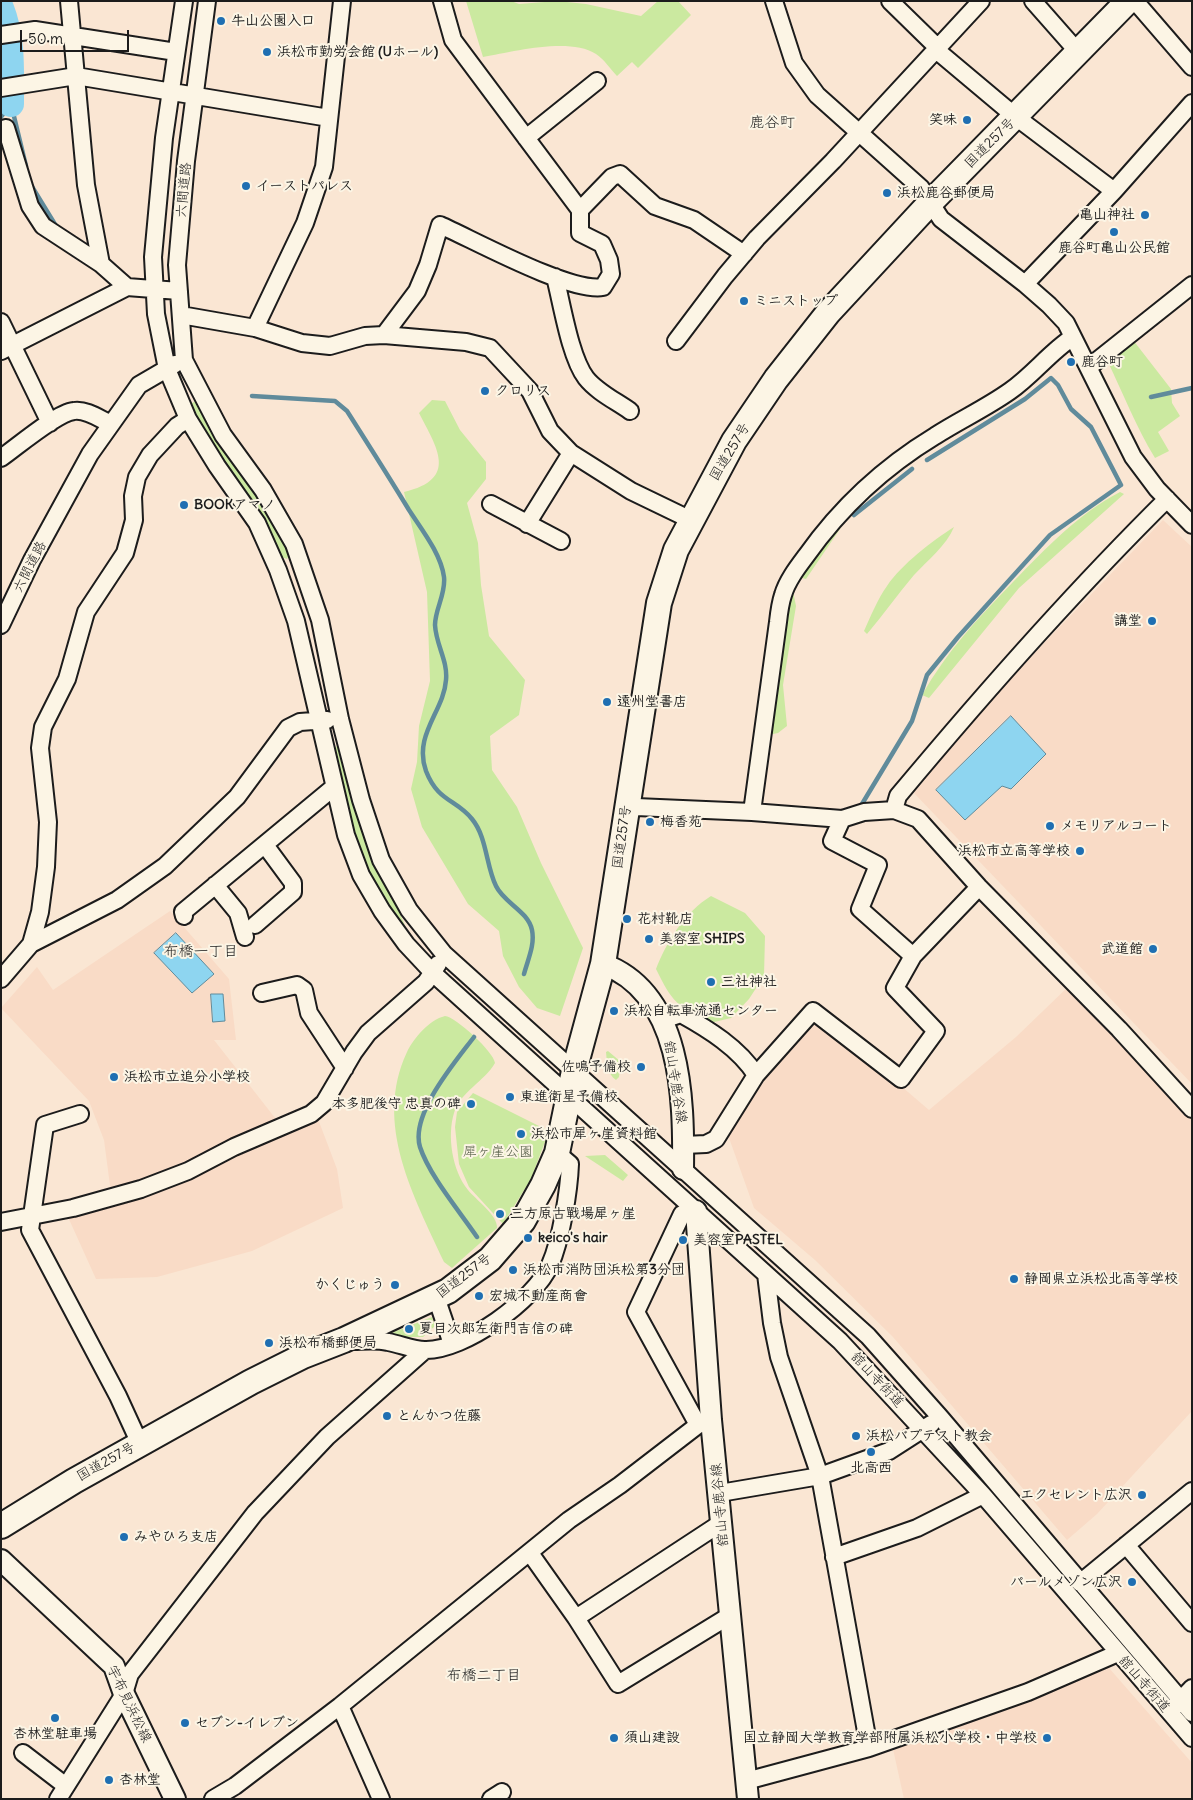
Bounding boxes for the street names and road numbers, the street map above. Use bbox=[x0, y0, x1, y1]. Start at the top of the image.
street label: 国道257号 bbox=[961, 114, 1019, 172]
street label: 六間道路 bbox=[173, 161, 195, 219]
street label: 国道257号 bbox=[706, 420, 754, 484]
street label: 六間道路 bbox=[10, 538, 50, 596]
street label: 国道257号 bbox=[609, 804, 635, 870]
street label: 舘山寺鹿谷線 bbox=[660, 1039, 690, 1125]
street label: 国道257号 bbox=[433, 1250, 495, 1302]
street label: 舘山寺街道 bbox=[847, 1349, 907, 1411]
street label: 国道257号 bbox=[74, 1439, 138, 1485]
street label: 舘山寺鹿谷線 bbox=[708, 1462, 732, 1548]
street label: 舘山寺街道 bbox=[1115, 1652, 1173, 1716]
street label: 宇布見浜松線 bbox=[103, 1663, 155, 1745]

